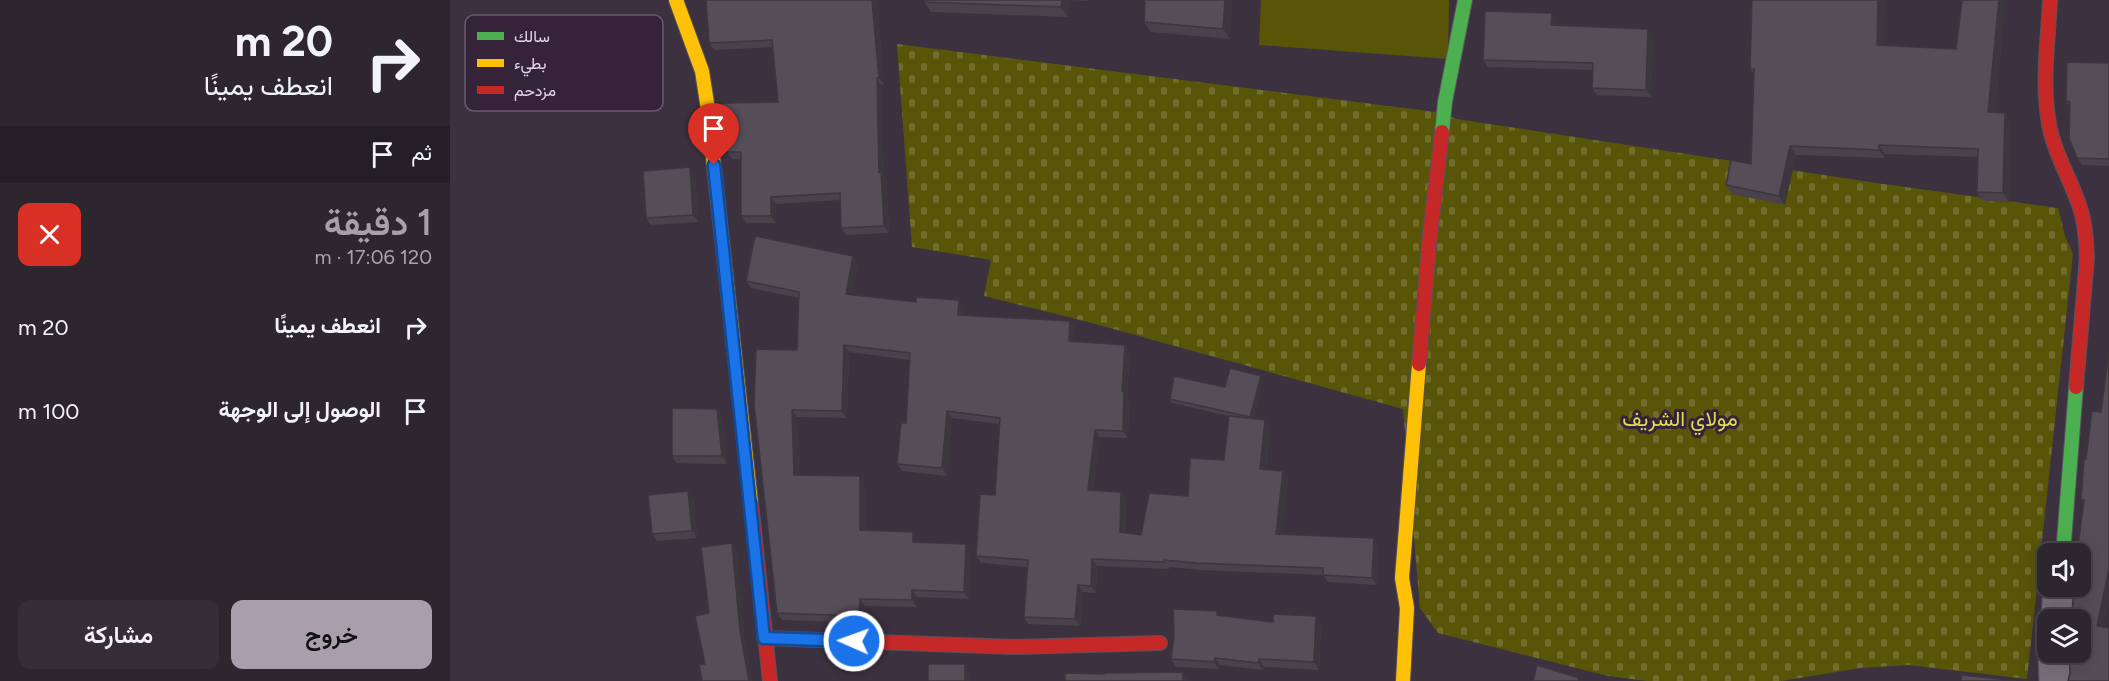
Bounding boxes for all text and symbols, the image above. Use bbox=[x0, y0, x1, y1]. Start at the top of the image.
legend bbox=[465, 15, 663, 111]
text: 20 m bbox=[235, 16, 333, 67]
icon: right bbox=[354, 24, 432, 102]
text: سالك bbox=[514, 27, 550, 46]
text: بطيء bbox=[514, 54, 546, 77]
text: انعطف يمينًا bbox=[204, 69, 333, 102]
text: مزدحم bbox=[514, 81, 556, 101]
pin bbox=[688, 103, 739, 165]
icon: arrive bbox=[697, 112, 730, 145]
icon: arrive bbox=[366, 138, 399, 171]
text: ثم bbox=[411, 139, 432, 166]
text: 1 دقيقة bbox=[324, 201, 432, 244]
button: close bbox=[18, 203, 81, 266]
text: 120 m · 17:06 bbox=[315, 245, 432, 269]
icon: right bbox=[399, 311, 432, 344]
text: انعطف يمينًا bbox=[274, 312, 381, 339]
text: 20 m bbox=[18, 314, 69, 341]
icon: arrive bbox=[399, 395, 432, 428]
text: الوصول إلى الوجهة bbox=[218, 396, 381, 423]
text: 100 m bbox=[18, 398, 79, 425]
park label: مولاي الشريف bbox=[1622, 406, 1738, 436]
map controls bbox=[2037, 543, 2091, 663]
button: sound bbox=[2037, 543, 2091, 597]
button: مشاركة bbox=[18, 600, 219, 669]
button: خروج bbox=[231, 600, 432, 669]
position arrow bbox=[822, 609, 886, 673]
button: layers bbox=[2037, 609, 2091, 663]

